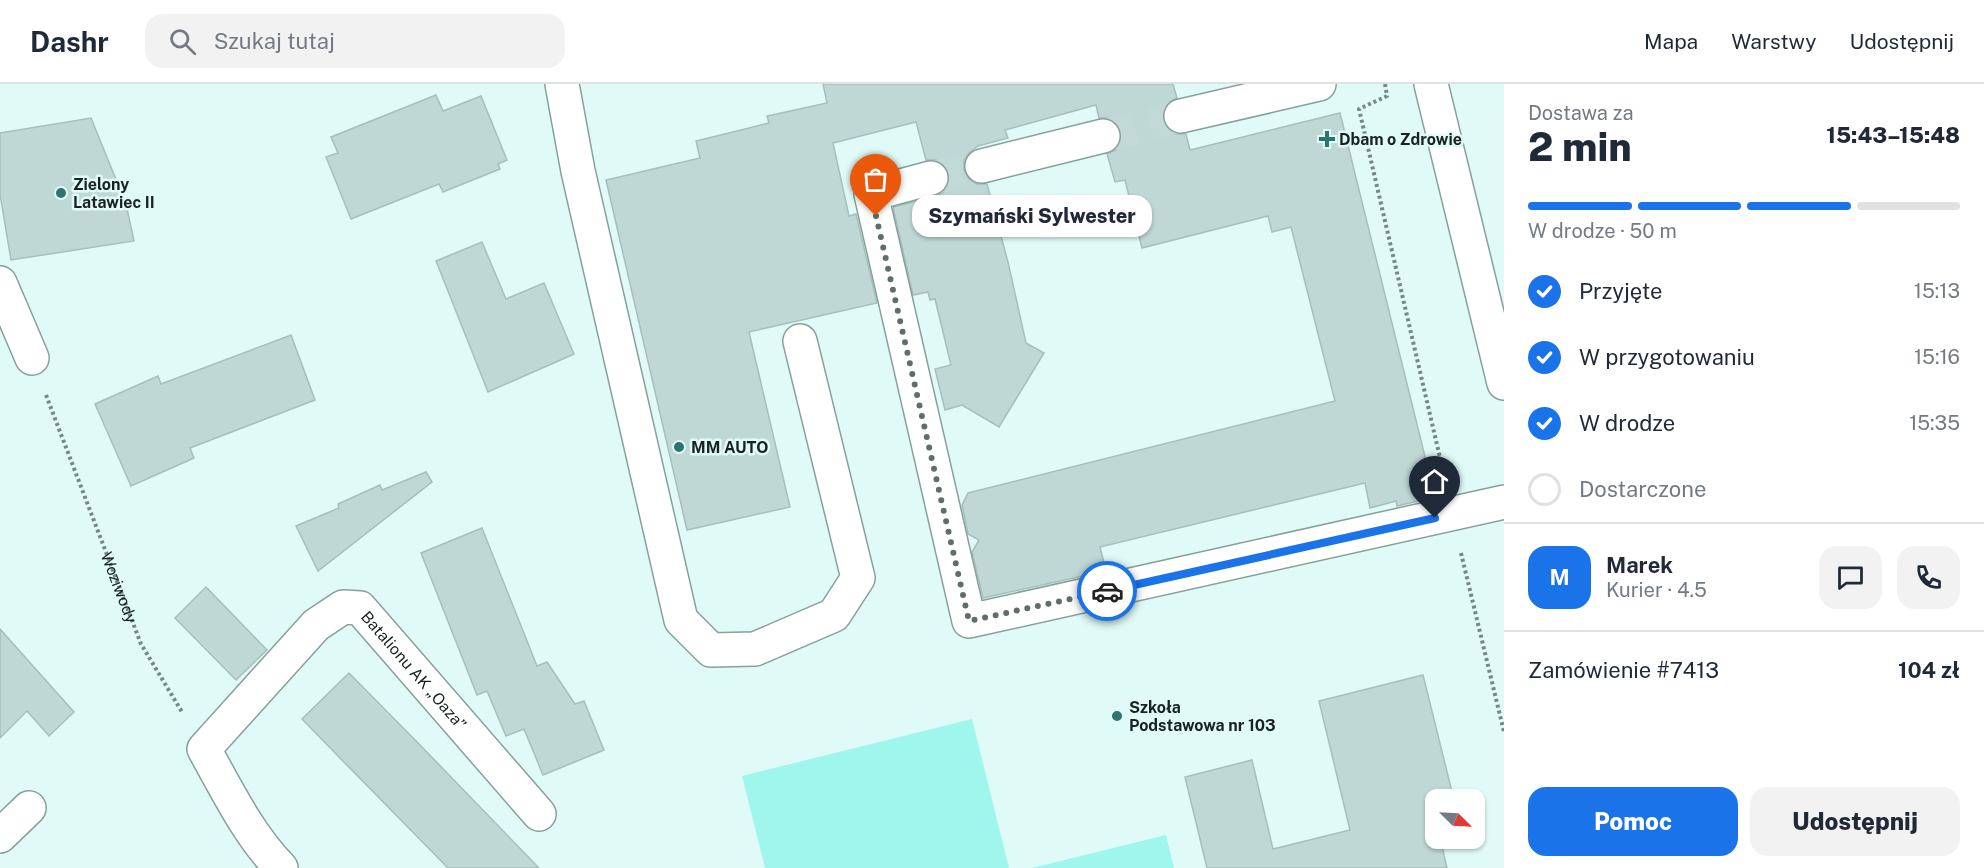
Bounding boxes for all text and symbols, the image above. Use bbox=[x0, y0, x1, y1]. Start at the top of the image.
search box bbox=[145, 14, 565, 68]
text: Dashr bbox=[30, 25, 109, 58]
icon: search bbox=[166, 25, 199, 58]
text: Szukaj tutaj bbox=[214, 28, 335, 54]
text: Mapa bbox=[1644, 29, 1698, 54]
text: Warstwy bbox=[1731, 29, 1816, 54]
text: Udostępnij bbox=[1849, 29, 1954, 54]
text: Dostawa za bbox=[1528, 101, 1634, 125]
text: 15:43–15:48 bbox=[1826, 122, 1960, 148]
text: 2 min bbox=[1528, 124, 1632, 170]
place label: Dbam o Zdrowie bbox=[1339, 130, 1462, 149]
marker: Dbam o Zdrowie bbox=[1320, 132, 1334, 146]
pin bbox=[850, 154, 901, 216]
icon: bag bbox=[859, 163, 892, 196]
place label: Zielony Latawiec II bbox=[73, 175, 155, 212]
marker: Zielony Latawiec II bbox=[54, 186, 68, 200]
callout: Szymański Sylwester bbox=[912, 195, 1152, 237]
text: Szymański Sylwester bbox=[928, 204, 1136, 228]
text: W drodze · 50 m bbox=[1528, 219, 1677, 243]
icon: check bbox=[1528, 275, 1561, 308]
text: Przyjęte bbox=[1579, 278, 1662, 304]
text: 15:13 bbox=[1914, 279, 1960, 303]
icon: check bbox=[1528, 341, 1561, 374]
text: W przygotowaniu bbox=[1579, 344, 1755, 370]
text: 15:16 bbox=[1914, 345, 1960, 369]
icon: check bbox=[1528, 407, 1561, 440]
text: W drodze bbox=[1579, 410, 1675, 436]
text: 15:35 bbox=[1909, 411, 1960, 435]
place label: MM AUTO bbox=[691, 438, 769, 457]
marker: MM AUTO bbox=[672, 440, 686, 454]
pin bbox=[1409, 456, 1460, 518]
icon: home bbox=[1418, 465, 1451, 498]
text: Dostarczone bbox=[1579, 476, 1706, 502]
button: chat bbox=[1819, 546, 1882, 609]
button: phone bbox=[1897, 546, 1960, 609]
street label: Woziwody bbox=[97, 549, 142, 626]
text: Marek bbox=[1606, 552, 1673, 578]
courier bbox=[1077, 561, 1137, 621]
text: M bbox=[1549, 564, 1570, 590]
icon: car bbox=[1091, 575, 1124, 608]
text: Kurier · 4.5 bbox=[1606, 578, 1707, 602]
street label: Batalionu AK „Oaza” bbox=[357, 607, 471, 733]
text: Zamówienie #7413 bbox=[1528, 657, 1719, 683]
text: 104 zł bbox=[1898, 657, 1960, 683]
place label: Szkoła Podstawowa nr 103 bbox=[1129, 698, 1276, 735]
marker: Szkoła Podstawowa nr 103 bbox=[1110, 709, 1124, 723]
button: Pomoc bbox=[1528, 787, 1738, 856]
button: Udostępnij bbox=[1750, 787, 1960, 856]
north arrow bbox=[1425, 789, 1485, 849]
map controls bbox=[1425, 789, 1485, 849]

